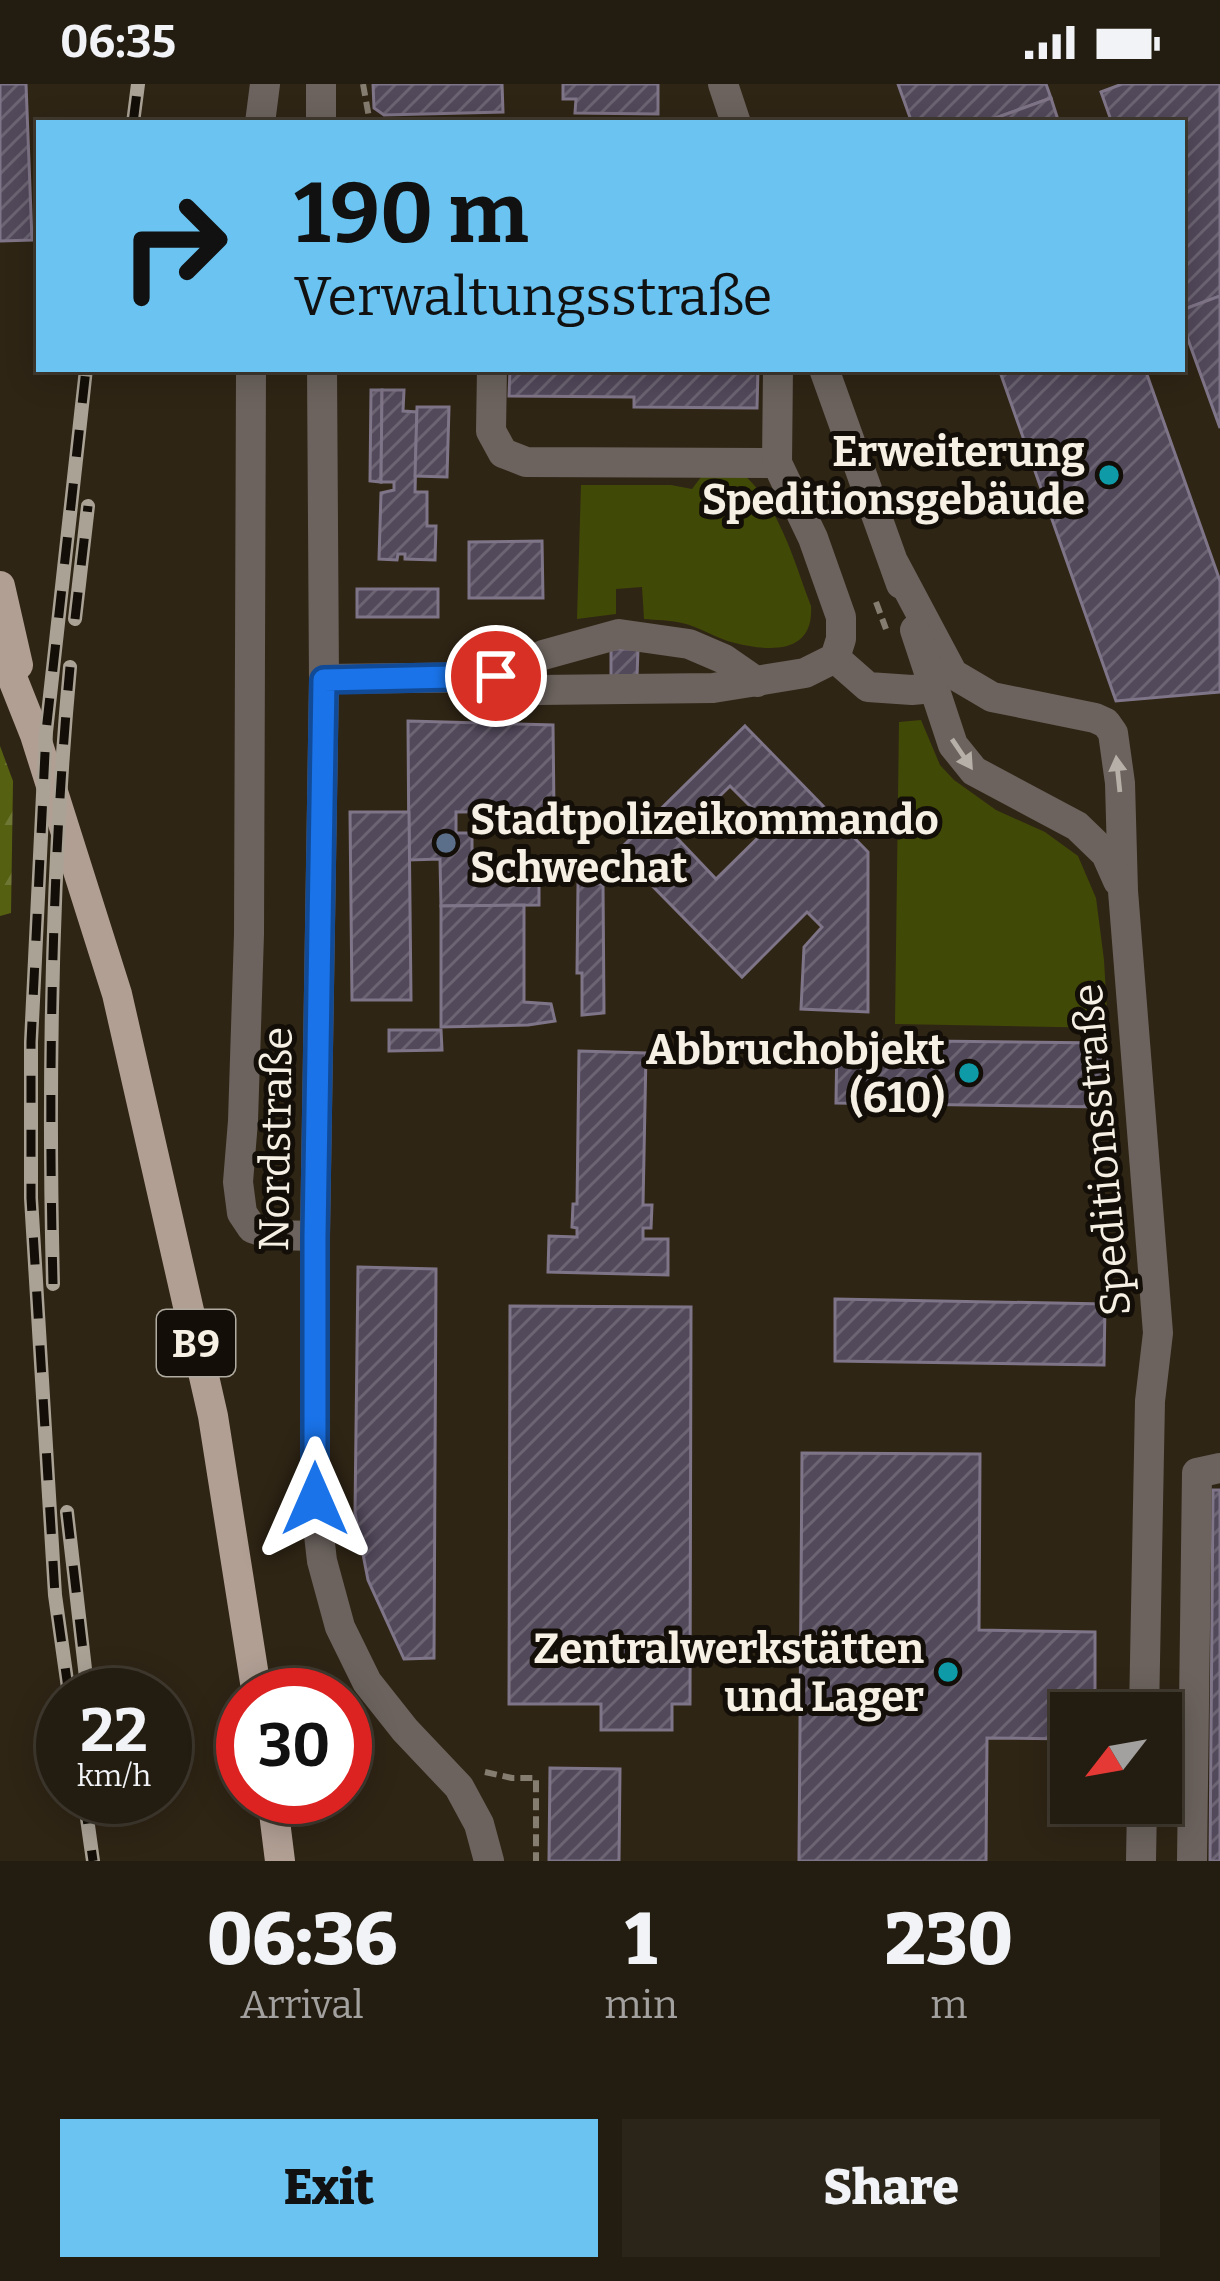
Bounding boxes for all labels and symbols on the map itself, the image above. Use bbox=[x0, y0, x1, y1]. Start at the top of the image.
place label: Erweiterung Speditionsgebäude bbox=[702, 427, 1085, 525]
marker: Erweiterung Speditionsgebäude bbox=[1096, 462, 1122, 488]
pin bbox=[445, 625, 547, 727]
one-way arrow bbox=[950, 737, 972, 770]
one-way arrow bbox=[1109, 755, 1128, 792]
place label: Stadtpolizeikommando Schwechat bbox=[470, 795, 939, 893]
marker: Stadtpolizeikommando Schwechat bbox=[433, 830, 459, 856]
street label: Speditionsstraße bbox=[1063, 982, 1141, 1318]
place label: Abbruchobjekt (610) bbox=[646, 1025, 945, 1123]
street label: Nordstraße bbox=[249, 1026, 303, 1252]
marker: Abbruchobjekt (610) bbox=[956, 1060, 982, 1086]
road number: B9 bbox=[157, 1310, 235, 1376]
position arrow bbox=[252, 1436, 378, 1562]
place label: Zentralwerkstätten und Lager bbox=[533, 1624, 924, 1722]
marker: Zentralwerkstätten und Lager bbox=[935, 1659, 961, 1685]
speed limit sign: 30 bbox=[216, 1668, 372, 1824]
north arrow bbox=[1050, 1692, 1182, 1824]

